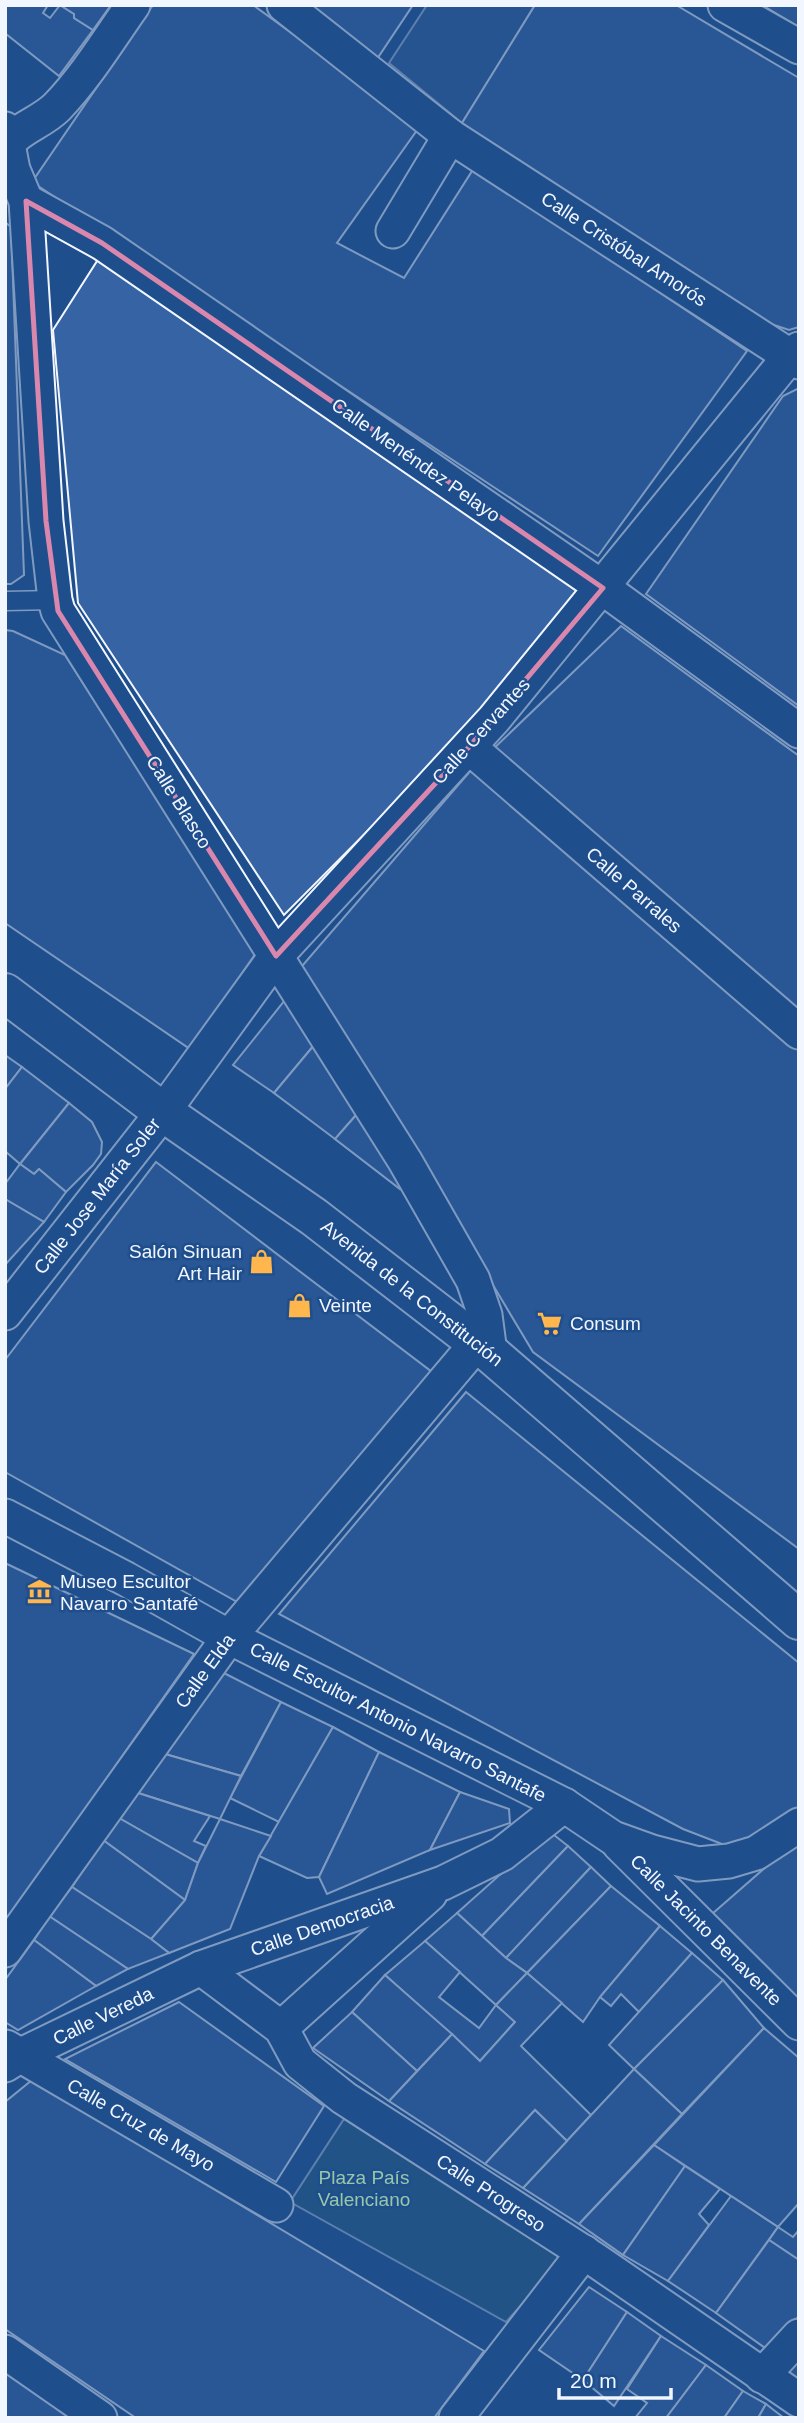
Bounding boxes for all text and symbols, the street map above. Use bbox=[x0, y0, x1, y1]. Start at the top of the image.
street label: Calle Cristóbal Amorós bbox=[537, 188, 711, 310]
street label: Calle Menéndez Pelayo bbox=[328, 394, 504, 526]
street label: Calle Cervantes bbox=[428, 674, 534, 788]
street label: Calle Blasco bbox=[142, 752, 216, 852]
street label: Calle Parrales bbox=[582, 843, 686, 937]
street label: Calle Jose María Soler bbox=[30, 1113, 165, 1278]
street label: Avenida de la Constitución bbox=[317, 1216, 507, 1370]
place label: Salón Sinuan Art Hair bbox=[129, 1241, 243, 1284]
shop icon: Salón Sinuan Art Hair bbox=[248, 1248, 276, 1276]
shop icon: Veinte bbox=[285, 1291, 313, 1319]
place label: Veinte bbox=[319, 1295, 372, 1316]
supermarket icon: Consum bbox=[536, 1309, 564, 1337]
place label: Consum bbox=[570, 1313, 641, 1334]
place label: Museo Escultor Navarro Santafé bbox=[60, 1571, 198, 1614]
museum icon: Museo Escultor Navarro Santafé bbox=[26, 1578, 54, 1606]
street label: Calle Elda bbox=[171, 1629, 239, 1712]
street label: Calle Escultor Antonio Navarro Santafe bbox=[246, 1638, 550, 1806]
street label: Calle Jacinto Benavente bbox=[626, 1850, 786, 2010]
street label: Calle Democracia bbox=[248, 1892, 397, 1960]
street label: Calle Vereda bbox=[50, 1983, 157, 2049]
street label: Calle Cruz de Mayo bbox=[64, 2074, 218, 2176]
street label: Calle Progreso bbox=[433, 2150, 549, 2236]
park label: Plaza País Valenciano bbox=[318, 2167, 410, 2210]
scale bar bbox=[559, 2356, 671, 2400]
text: 20 m bbox=[570, 2369, 617, 2392]

